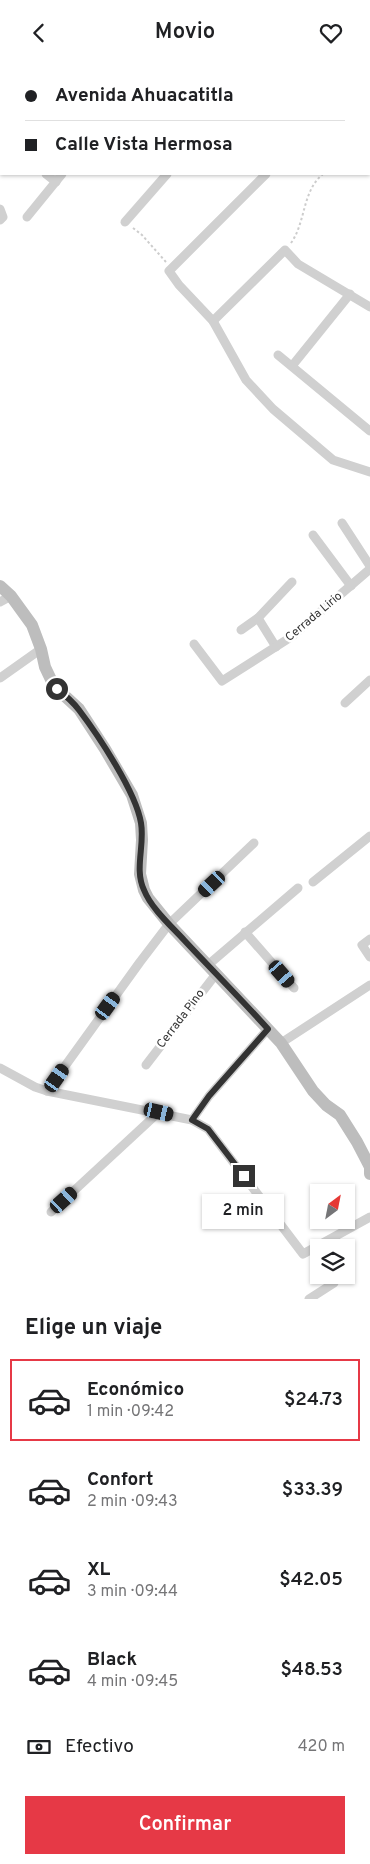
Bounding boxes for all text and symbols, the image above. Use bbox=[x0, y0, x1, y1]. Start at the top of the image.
icon: back bbox=[25, 19, 53, 47]
text: Movio bbox=[155, 19, 215, 46]
icon: heart bbox=[317, 19, 345, 47]
text: Avenida Ahuacatitla bbox=[55, 84, 234, 108]
text: Calle Vista Hermosa bbox=[55, 133, 233, 157]
street label: Cerrada Lirio bbox=[282, 588, 346, 646]
route start bbox=[46, 678, 68, 700]
car bbox=[195, 868, 228, 900]
car bbox=[266, 958, 297, 990]
street label: Cerrada Pino bbox=[154, 986, 209, 1052]
car bbox=[93, 989, 122, 1023]
car bbox=[42, 1061, 71, 1095]
car bbox=[142, 1101, 175, 1123]
route end bbox=[233, 1165, 255, 1187]
car bbox=[47, 1184, 80, 1216]
north arrow bbox=[310, 1184, 355, 1229]
map controls bbox=[310, 1184, 355, 1284]
callout: 2 min bbox=[203, 1193, 285, 1229]
text: 2 min bbox=[222, 1201, 264, 1221]
button: layers bbox=[310, 1239, 355, 1284]
text: Elige un viaje bbox=[25, 1315, 162, 1342]
icon: car bbox=[27, 1378, 72, 1423]
text: Económico bbox=[87, 1378, 184, 1402]
text: $24.73 bbox=[284, 1388, 343, 1412]
text: 1 min · 09:42 bbox=[87, 1402, 174, 1422]
icon: car bbox=[27, 1468, 72, 1513]
text: Confort bbox=[87, 1468, 153, 1492]
text: $33.39 bbox=[282, 1478, 343, 1502]
text: 2 min · 09:43 bbox=[87, 1492, 178, 1512]
icon: car bbox=[27, 1558, 72, 1603]
text: XL bbox=[87, 1558, 110, 1582]
text: $42.05 bbox=[279, 1568, 343, 1592]
text: 3 min · 09:44 bbox=[87, 1582, 178, 1602]
icon: car bbox=[27, 1648, 72, 1693]
text: Black bbox=[87, 1648, 137, 1672]
text: $48.53 bbox=[280, 1658, 343, 1682]
text: 4 min · 09:45 bbox=[87, 1672, 178, 1692]
icon: cash bbox=[25, 1733, 53, 1761]
text: Efectivo bbox=[65, 1735, 134, 1759]
text: 420 m bbox=[298, 1737, 345, 1757]
button: Confirmar bbox=[25, 1796, 345, 1854]

